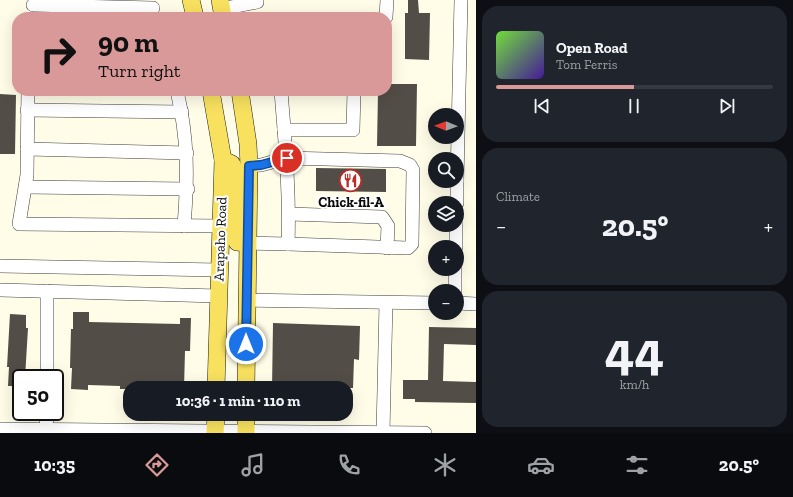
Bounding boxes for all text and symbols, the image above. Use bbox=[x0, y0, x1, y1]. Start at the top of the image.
text: 90 m bbox=[98, 26, 159, 59]
icon: right bbox=[32, 28, 84, 80]
text: Open Road bbox=[556, 39, 628, 57]
text: Tom Ferris bbox=[556, 57, 617, 72]
text: Turn right bbox=[98, 60, 180, 82]
icon: previous bbox=[531, 95, 553, 117]
icon: pause bbox=[623, 95, 645, 117]
icon: next bbox=[716, 95, 738, 117]
north arrow bbox=[428, 108, 464, 144]
map controls bbox=[428, 108, 464, 320]
pin bbox=[270, 141, 304, 175]
icon: arrive bbox=[276, 147, 298, 169]
button: search bbox=[428, 152, 464, 188]
restaurant icon: Chick-fil-A bbox=[338, 167, 364, 193]
text: Climate bbox=[496, 189, 540, 204]
place label: Chick-fil-A bbox=[318, 194, 384, 211]
street label: Arapaho Road bbox=[211, 196, 230, 282]
button: layers bbox=[428, 196, 464, 232]
text: 20.5° bbox=[602, 208, 668, 244]
text: − bbox=[496, 213, 506, 240]
text: + bbox=[764, 213, 773, 240]
button: + bbox=[428, 240, 464, 276]
button: − bbox=[428, 284, 464, 320]
text: 44 bbox=[605, 320, 664, 382]
position arrow bbox=[225, 323, 267, 365]
speed limit sign: 50 bbox=[12, 369, 64, 421]
text: km/h bbox=[620, 377, 649, 392]
text: 10:36 · 1 min · 110 m bbox=[176, 392, 300, 410]
icon: directions bbox=[143, 451, 171, 479]
icon: music bbox=[239, 451, 267, 479]
icon: phone bbox=[335, 451, 363, 479]
icon: climate bbox=[431, 451, 459, 479]
icon: car bbox=[527, 451, 555, 479]
icon: filters bbox=[623, 451, 651, 479]
text: 10:35 bbox=[34, 454, 75, 476]
text: 20.5° bbox=[719, 454, 759, 476]

